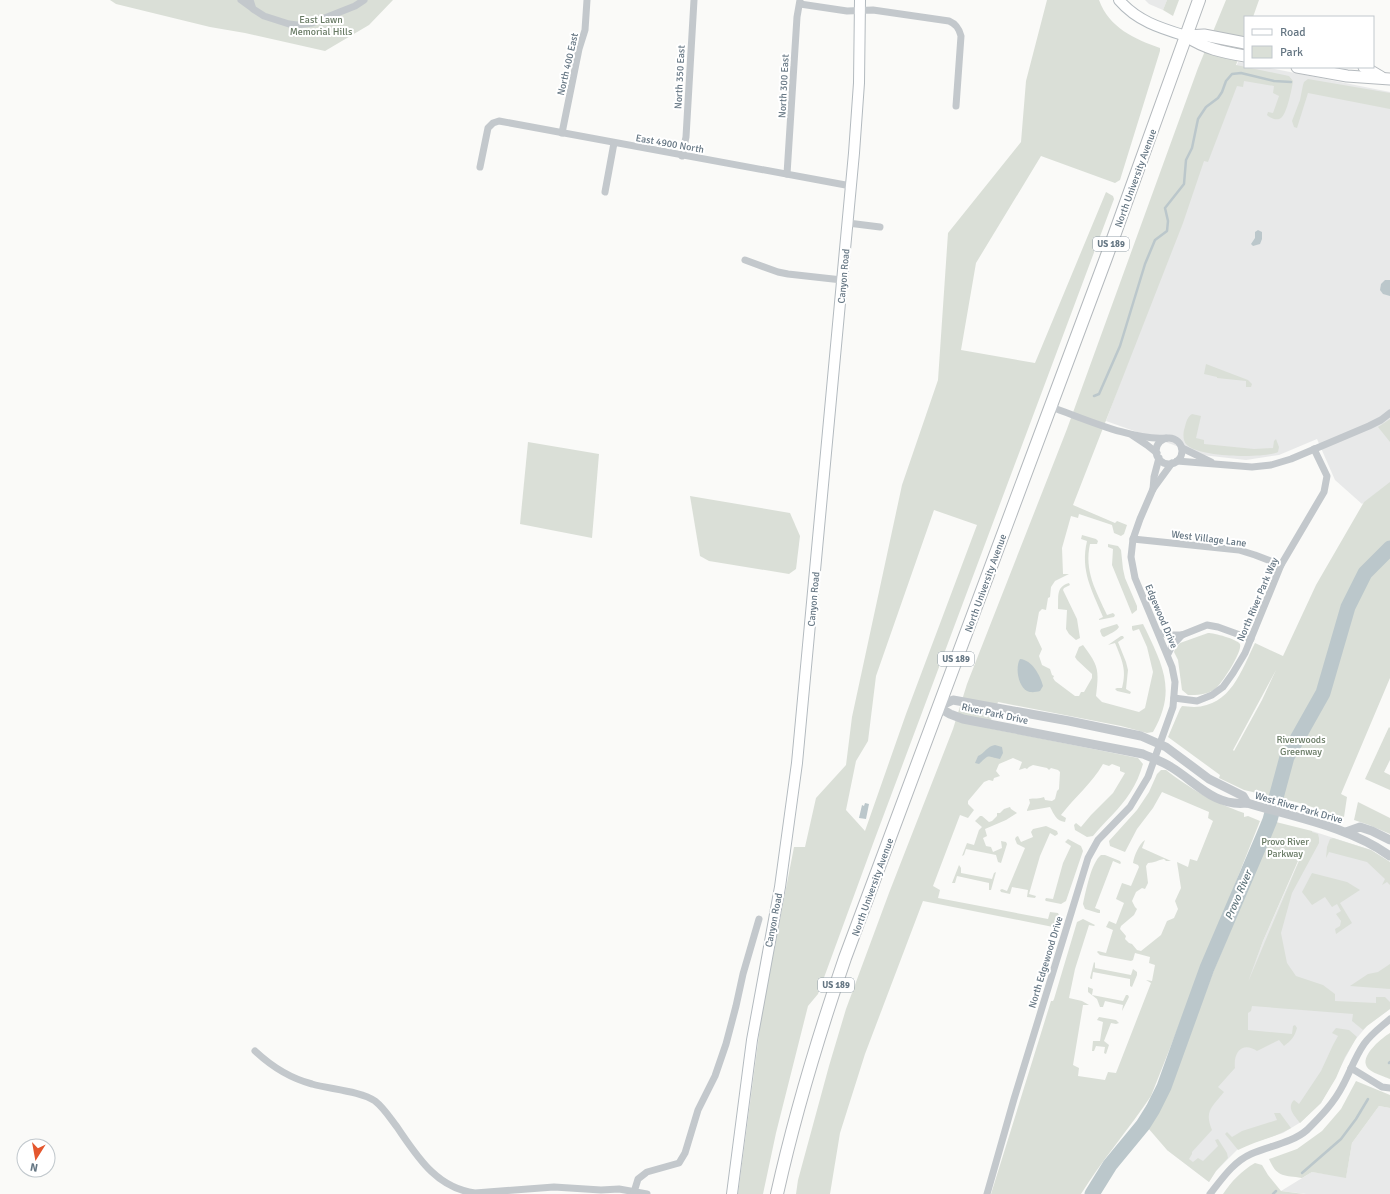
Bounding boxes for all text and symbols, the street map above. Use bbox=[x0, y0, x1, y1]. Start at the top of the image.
park label: East Lawn Memorial Hills bbox=[290, 14, 353, 38]
legend bbox=[1244, 16, 1374, 68]
text: Road bbox=[1280, 25, 1306, 40]
street label: North 400 East bbox=[555, 31, 581, 97]
street label: North 350 East bbox=[672, 44, 688, 109]
text: Park bbox=[1280, 45, 1303, 60]
street label: North 300 East bbox=[776, 53, 792, 118]
street label: North University Avenue bbox=[1113, 128, 1159, 229]
street label: East 4900 North bbox=[635, 132, 705, 156]
road number: US 189 bbox=[1093, 237, 1129, 251]
street label: Canyon Road bbox=[836, 248, 852, 304]
street label: West Village Lane bbox=[1171, 528, 1247, 550]
street label: North University Avenue bbox=[963, 533, 1009, 634]
street label: North River Park Way bbox=[1235, 555, 1281, 643]
street label: Canyon Road bbox=[806, 571, 822, 627]
street label: Edgewood Drive bbox=[1142, 583, 1180, 650]
road number: US 189 bbox=[938, 652, 974, 666]
street label: River Park Drive bbox=[960, 701, 1029, 727]
park label: Riverwoods Greenway bbox=[1276, 734, 1326, 758]
street label: West River Park Drive bbox=[1253, 790, 1344, 826]
park label: Provo River Parkway bbox=[1261, 836, 1309, 860]
street label: North University Avenue bbox=[850, 837, 896, 938]
water label: Provo River bbox=[1222, 867, 1255, 922]
street label: Canyon Road bbox=[763, 892, 785, 948]
street label: North Edgewood Drive bbox=[1026, 915, 1066, 1010]
road number: US 189 bbox=[818, 978, 854, 992]
north arrow bbox=[16, 1138, 56, 1178]
text: N bbox=[29, 1160, 39, 1174]

